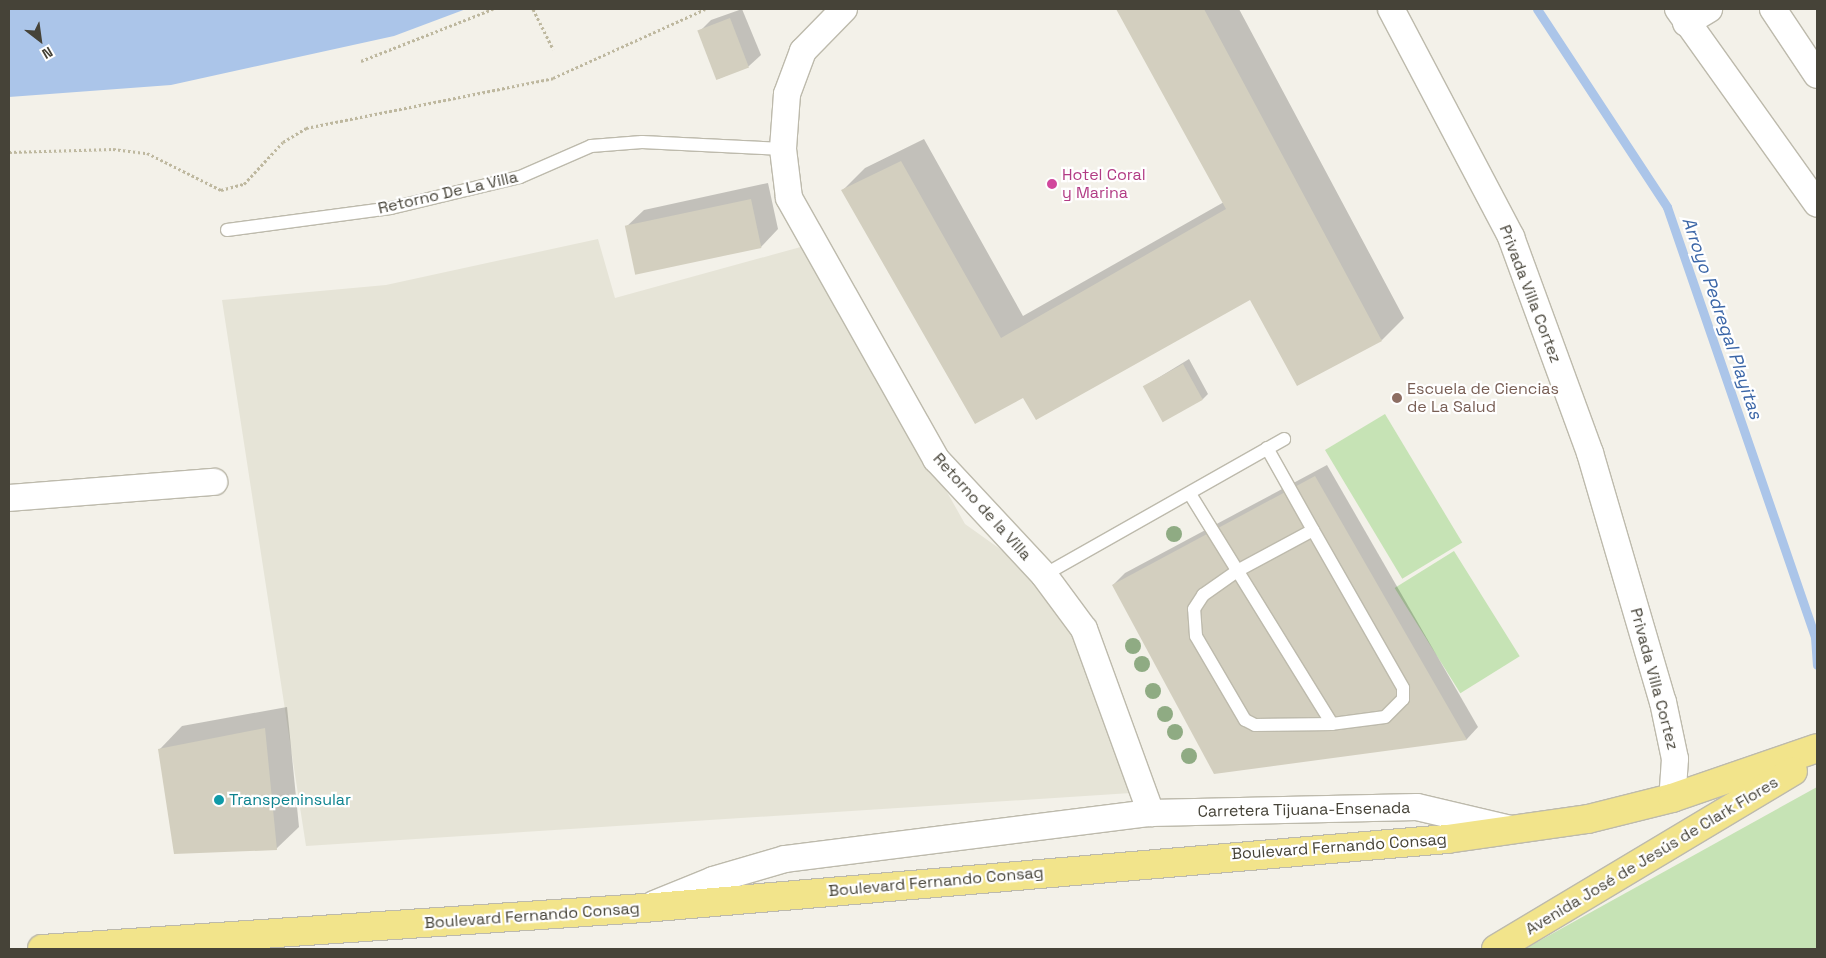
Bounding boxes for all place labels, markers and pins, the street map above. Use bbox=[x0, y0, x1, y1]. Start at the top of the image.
place label: Hotel Coral y Marina bbox=[1062, 165, 1146, 203]
marker: Hotel Coral y Marina bbox=[1046, 178, 1058, 190]
place label: Escuela de Ciencias de La Salud bbox=[1407, 379, 1559, 417]
marker: Escuela de Ciencias de La Salud bbox=[1391, 392, 1403, 404]
place label: Transpeninsular bbox=[229, 790, 351, 810]
marker: Transpeninsular bbox=[213, 794, 225, 806]

